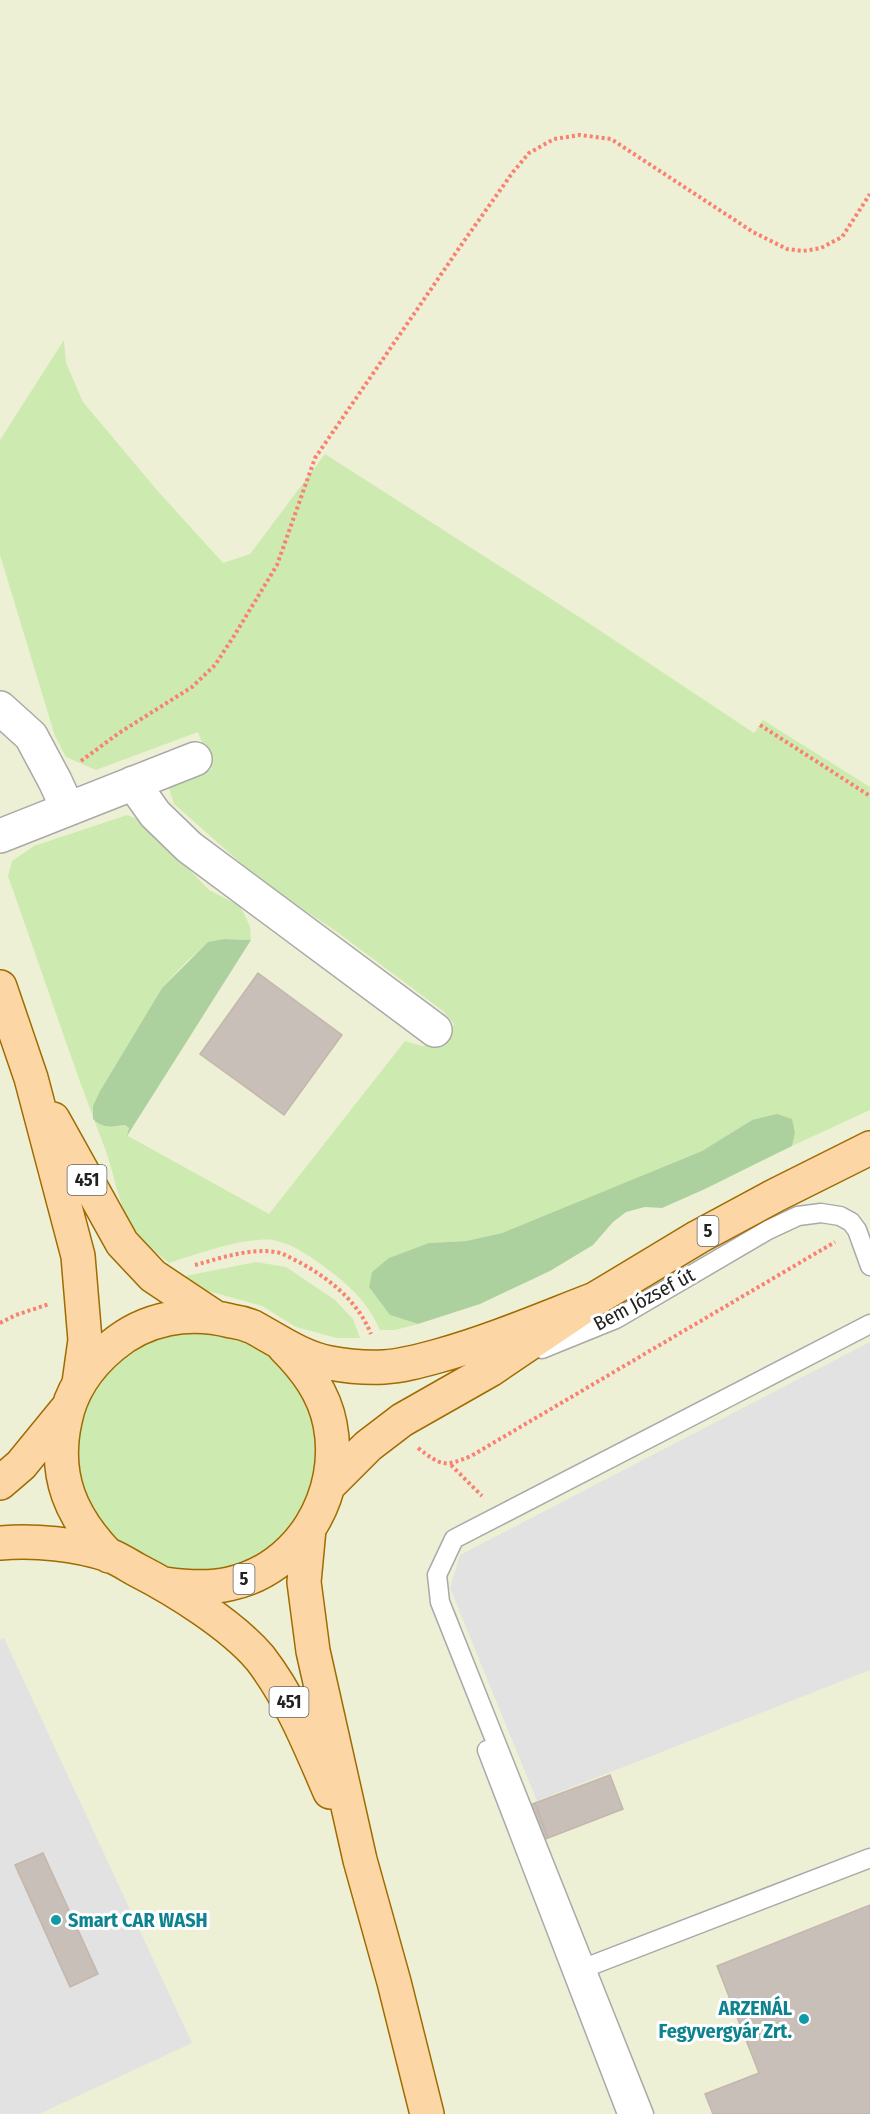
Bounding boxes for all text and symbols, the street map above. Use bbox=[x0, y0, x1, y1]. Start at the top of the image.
road number: 451 bbox=[68, 1165, 106, 1195]
road number: 5 bbox=[698, 1216, 718, 1246]
street label: Bem József út bbox=[589, 1262, 699, 1336]
road number: 5 bbox=[234, 1564, 254, 1594]
road number: 451 bbox=[270, 1687, 308, 1717]
place label: Smart CAR WASH bbox=[68, 1908, 208, 1932]
marker: Smart CAR WASH bbox=[49, 1913, 63, 1927]
place label: ARZENÁL Fegyvergyár Zrt. bbox=[659, 1995, 793, 2043]
marker: ARZENÁL Fegyvergyár Zrt. bbox=[797, 2012, 811, 2026]

